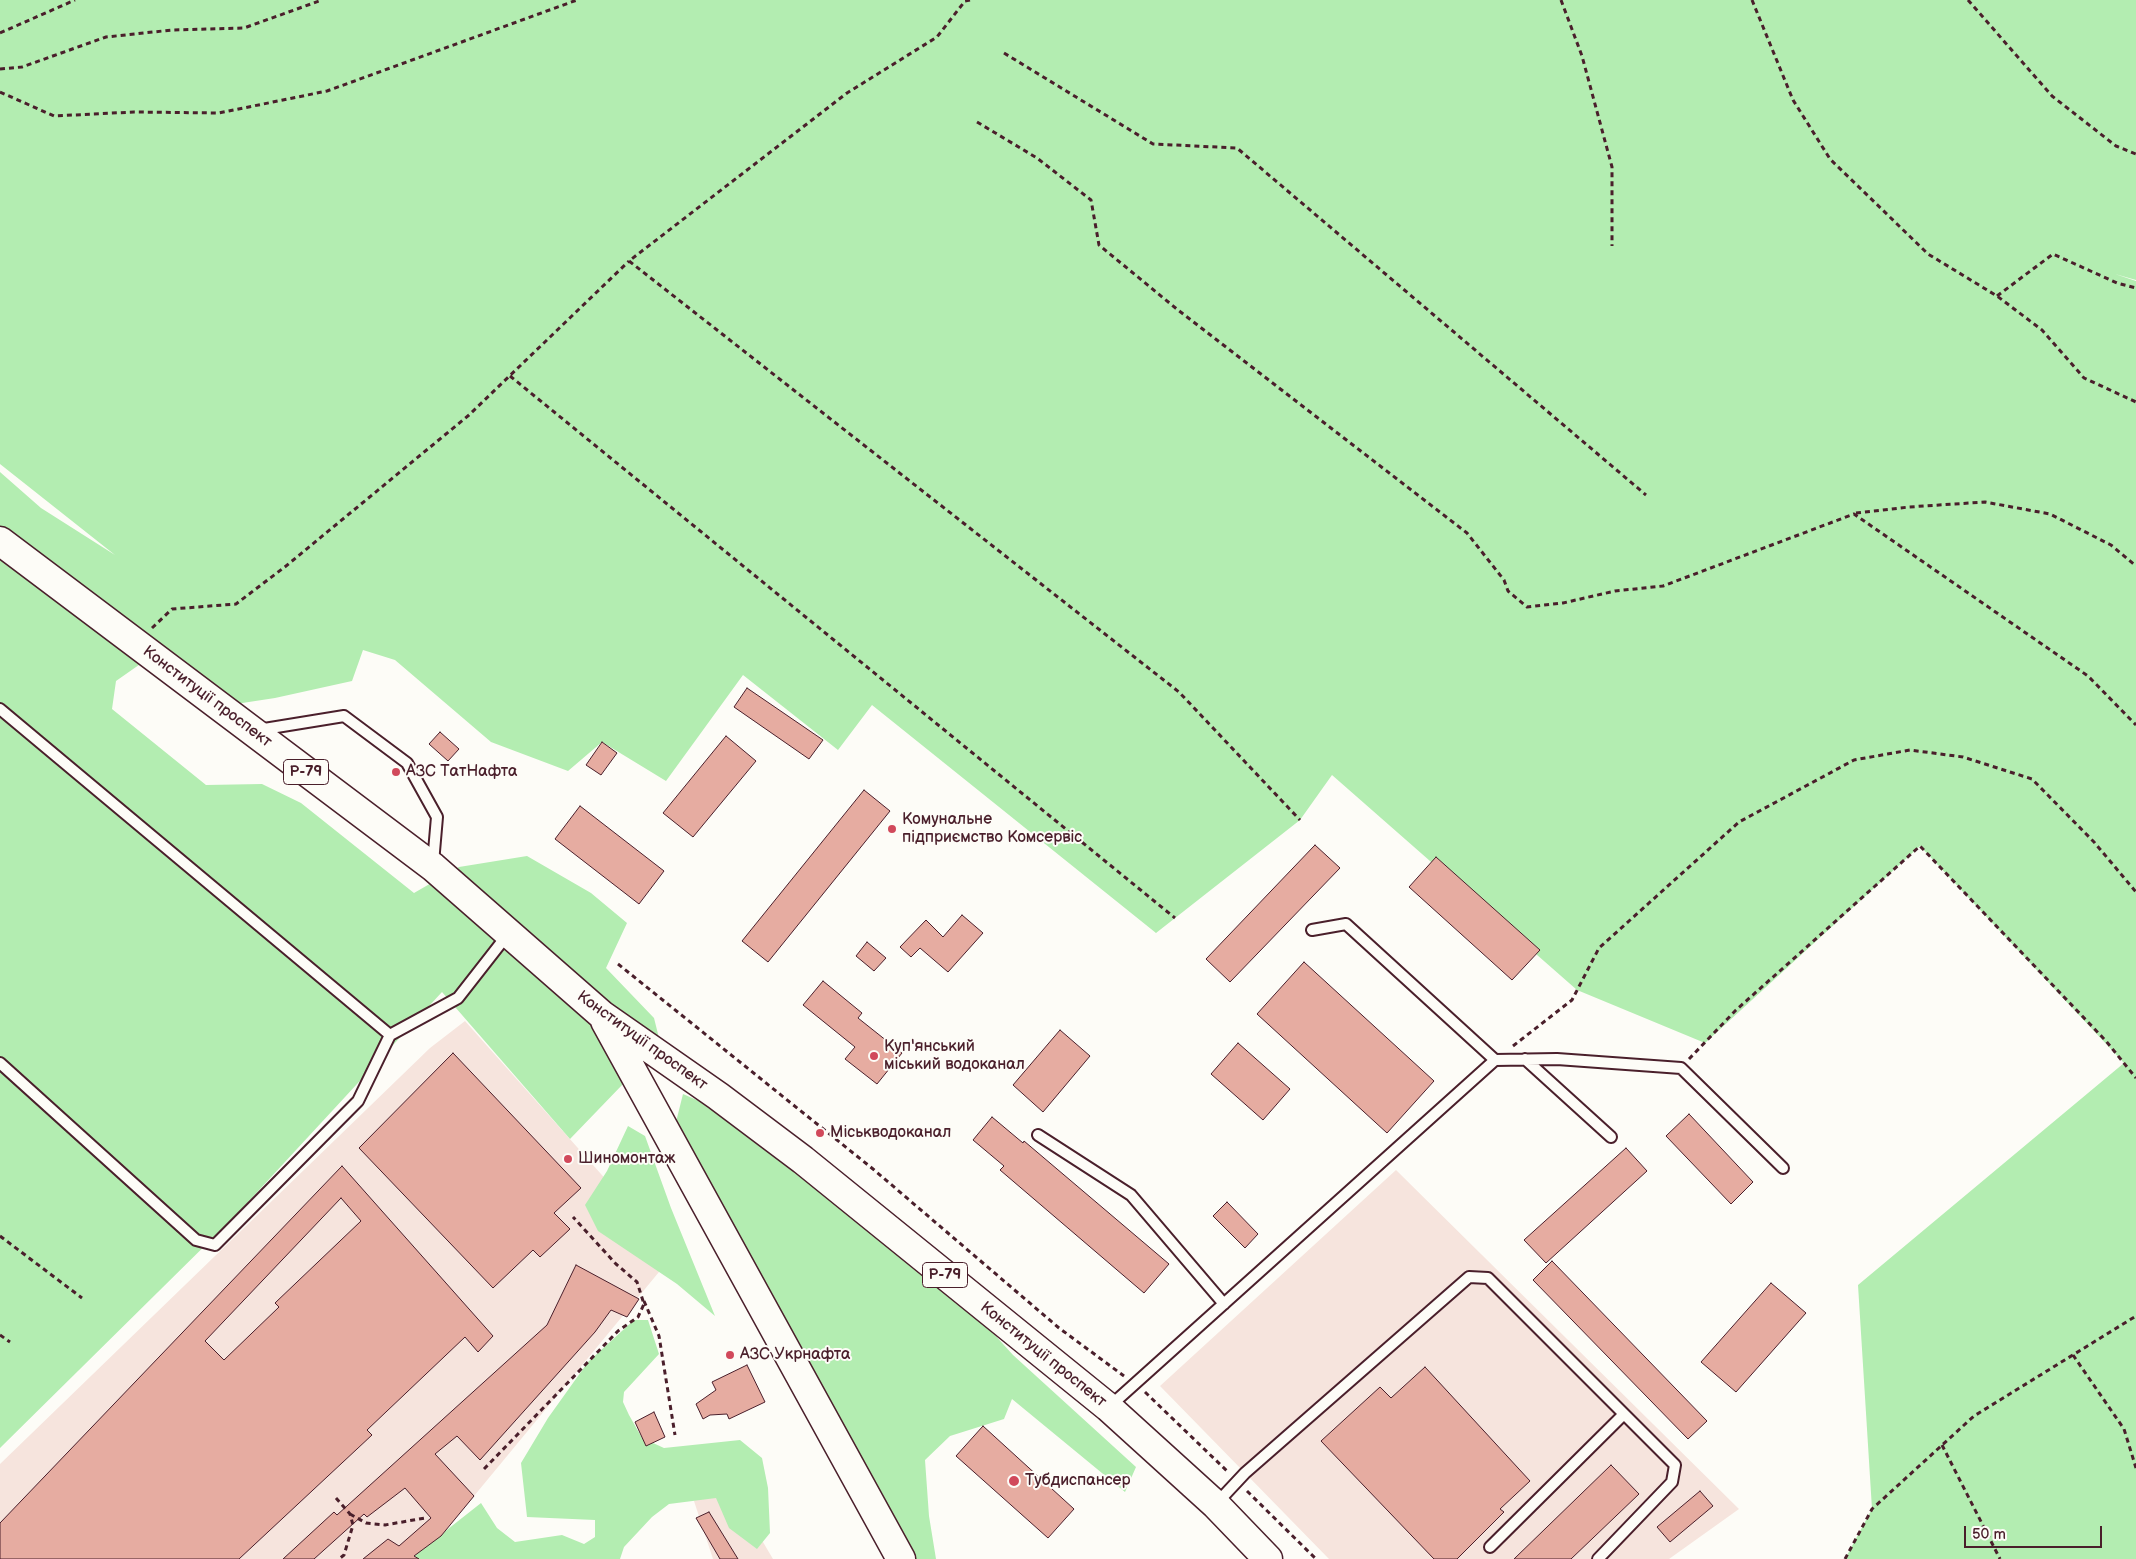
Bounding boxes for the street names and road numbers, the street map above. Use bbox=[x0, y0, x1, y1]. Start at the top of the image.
street label: Конституції проспект bbox=[139, 642, 275, 752]
road number: Р-79 bbox=[284, 760, 328, 784]
street label: Конституції проспект bbox=[573, 987, 711, 1095]
road number: Р-79 bbox=[922, 1262, 968, 1288]
street label: Конституції проспект bbox=[976, 1298, 1110, 1412]

